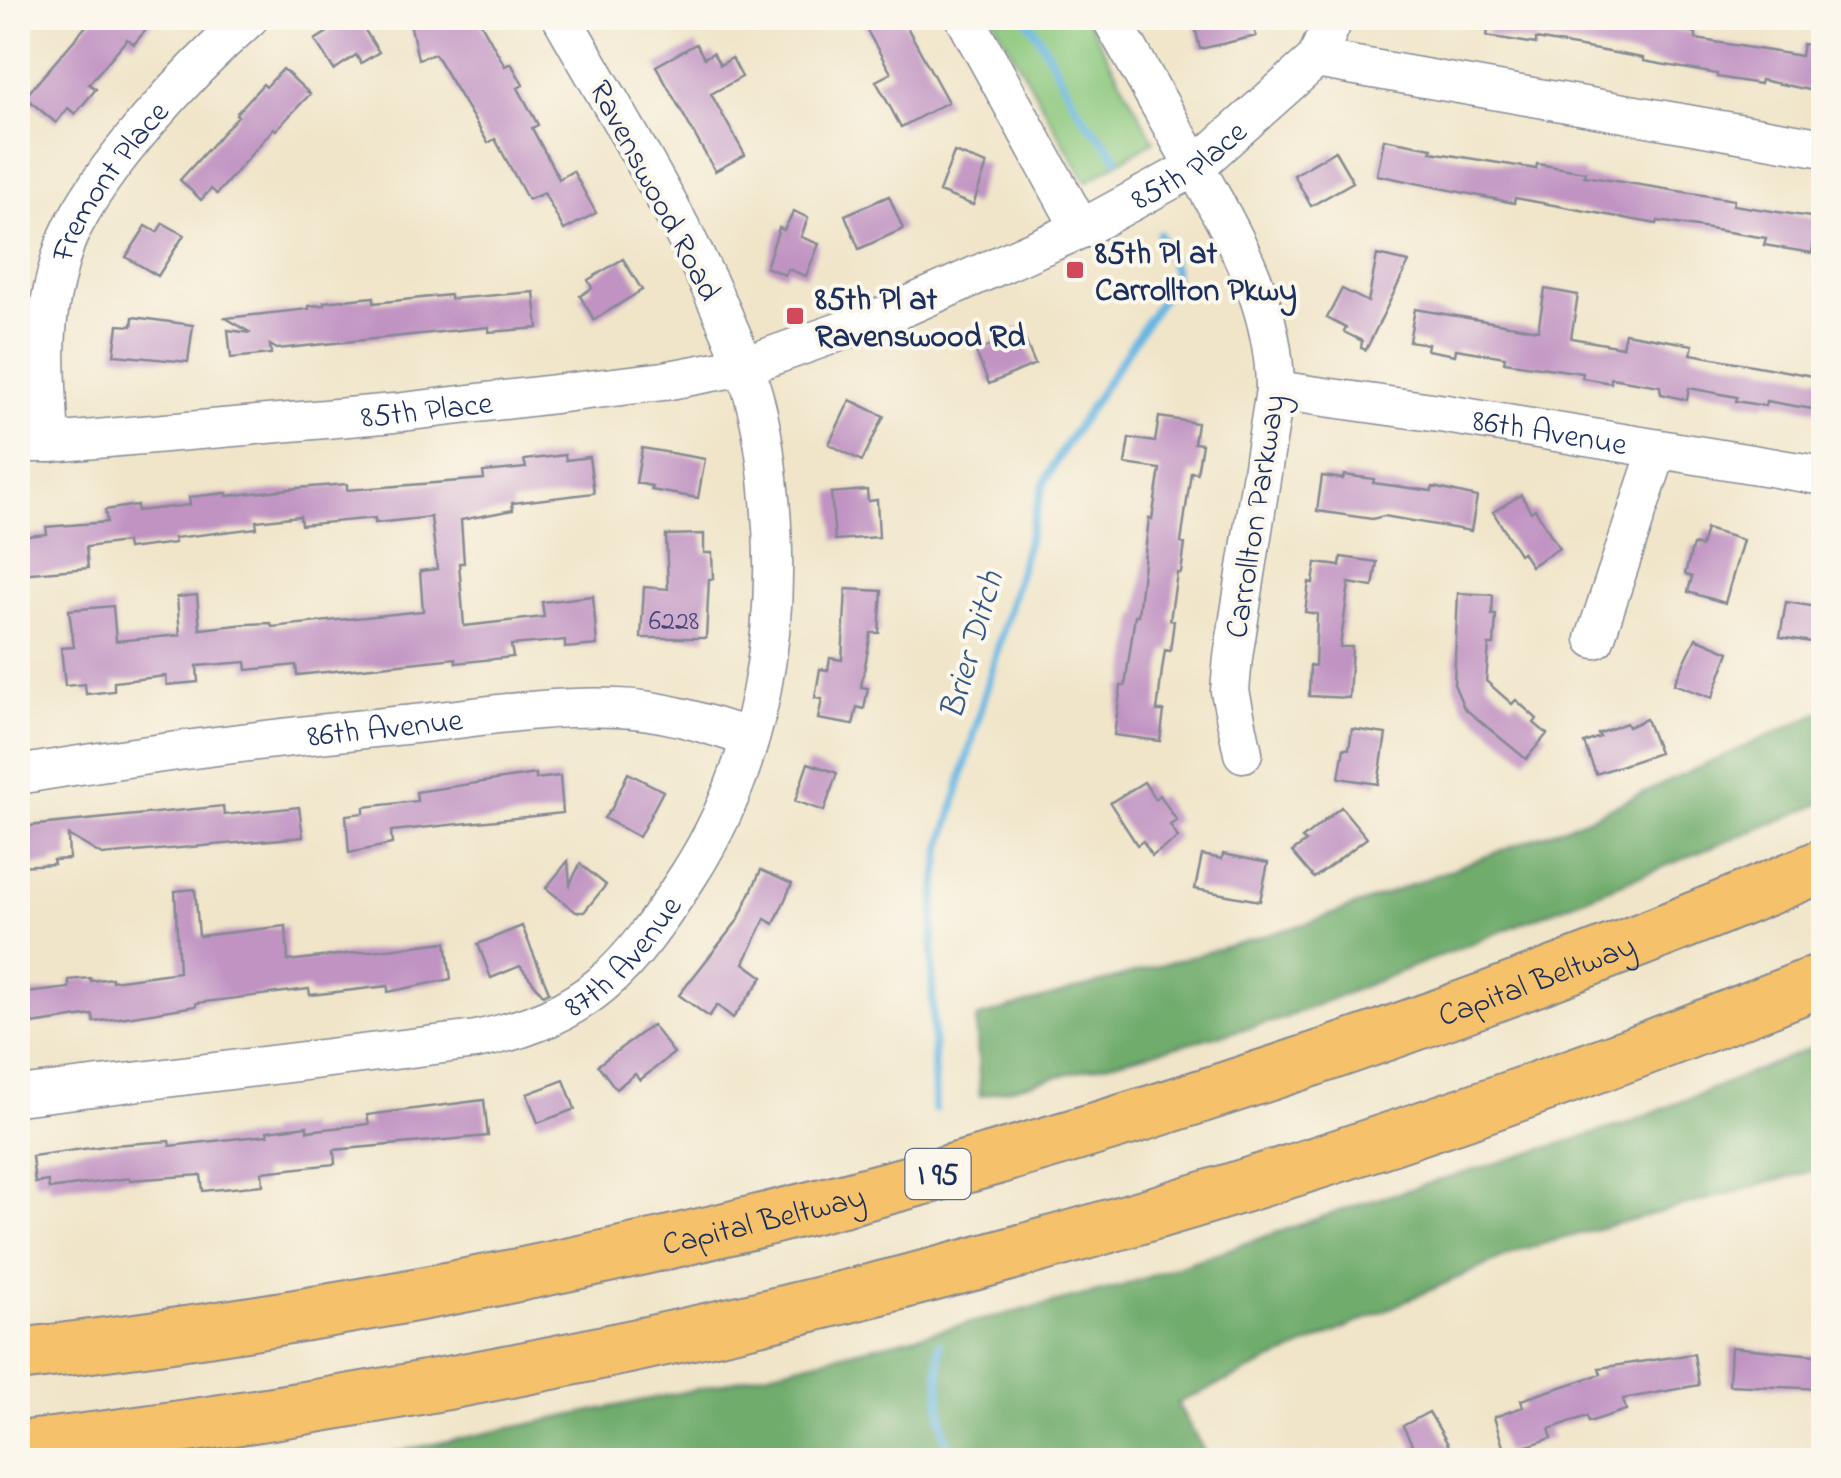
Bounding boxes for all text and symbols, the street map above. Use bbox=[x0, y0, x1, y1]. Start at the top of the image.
street label: Ravenswood Road bbox=[575, 73, 731, 311]
street label: Fremont Place bbox=[41, 91, 182, 269]
street label: 85th Place bbox=[1124, 111, 1259, 224]
place label: 85th Pl at Carrollton Pkwy bbox=[1095, 232, 1297, 317]
marker: 85th Pl at Carrollton Pkwy bbox=[1064, 259, 1086, 281]
place label: 85th Pl at Ravenswood Rd bbox=[815, 278, 1025, 362]
marker: 85th Pl at Ravenswood Rd bbox=[784, 305, 806, 327]
street label: 85th Place bbox=[359, 381, 496, 443]
street label: Carrollton Parkway bbox=[1215, 391, 1300, 642]
street label: 86th Avenue bbox=[1469, 399, 1631, 470]
water label: Brier Ditch bbox=[928, 565, 1019, 726]
house number: 6228 bbox=[649, 602, 699, 643]
street label: 86th Avenue bbox=[305, 698, 466, 762]
street label: 87th Avenue bbox=[556, 887, 696, 1032]
street label: Capital Beltway bbox=[1432, 924, 1643, 1041]
road number: I 95 bbox=[906, 1149, 970, 1199]
street label: Capital Beltway bbox=[658, 1175, 871, 1270]

